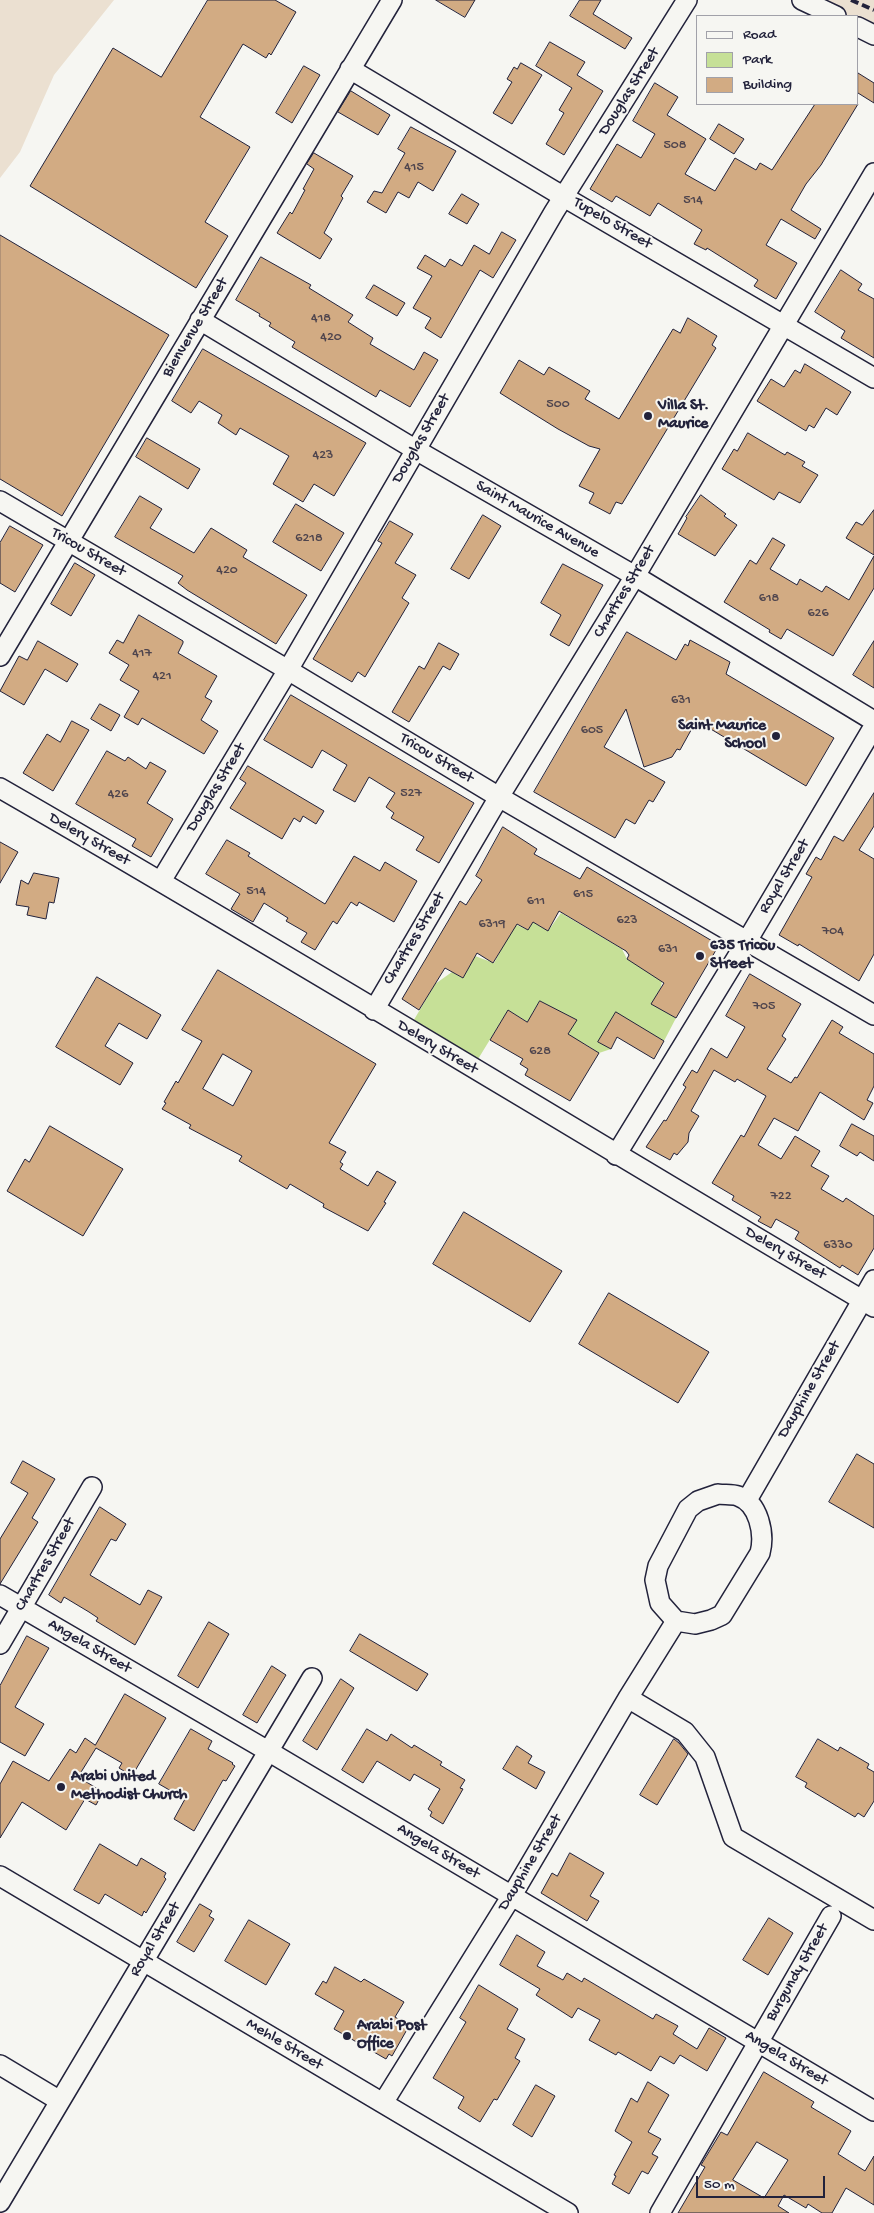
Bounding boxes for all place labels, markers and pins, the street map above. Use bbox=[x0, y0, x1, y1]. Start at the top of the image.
place label: Villa St. Maurice bbox=[658, 397, 709, 435]
marker: Villa St. Maurice bbox=[642, 410, 654, 422]
place label: Saint Maurice School bbox=[678, 717, 766, 755]
marker: Saint Maurice School bbox=[770, 730, 782, 742]
place label: 635 Tricou Street bbox=[710, 937, 775, 975]
marker: 635 Tricou Street bbox=[694, 950, 706, 962]
place label: Arabi United Methodist Church bbox=[71, 1768, 187, 1806]
marker: Arabi United Methodist Church bbox=[55, 1781, 67, 1793]
place label: Arabi Post Office bbox=[357, 2017, 426, 2055]
marker: Arabi Post Office bbox=[341, 2030, 353, 2042]

